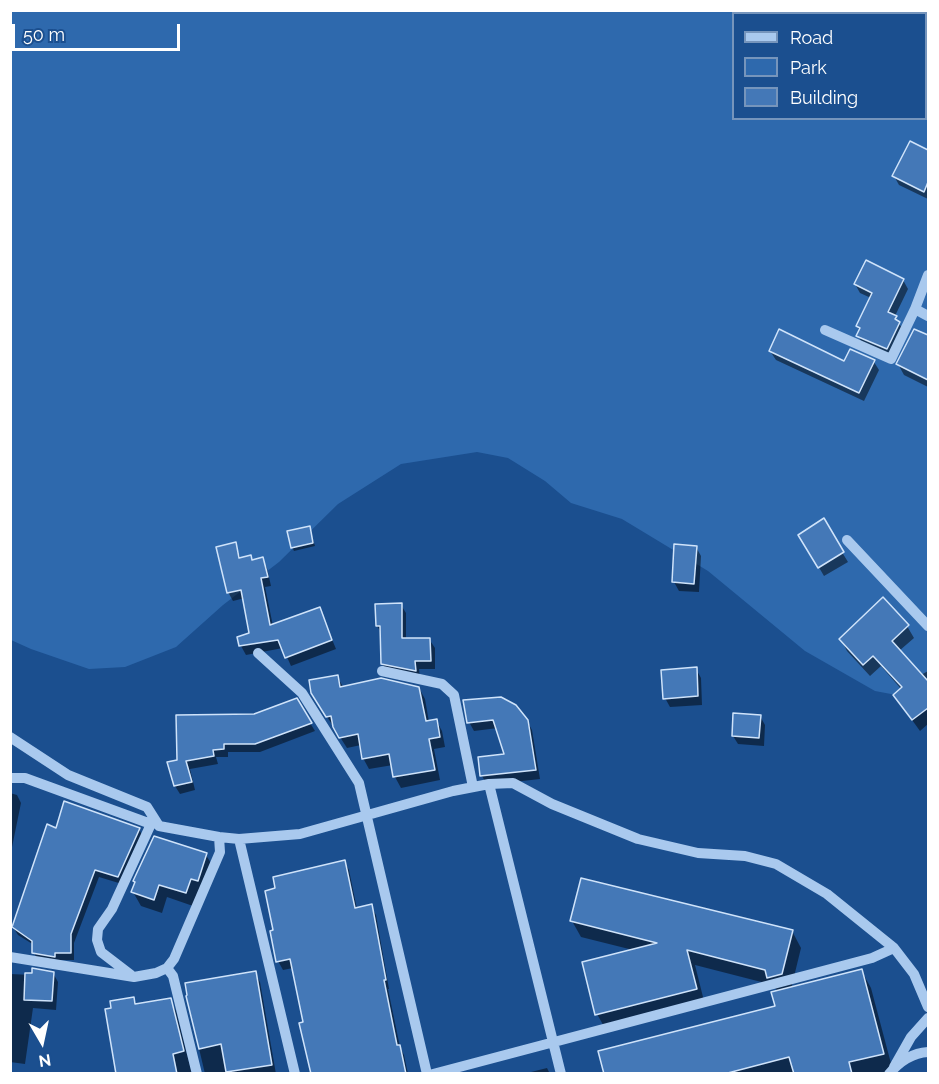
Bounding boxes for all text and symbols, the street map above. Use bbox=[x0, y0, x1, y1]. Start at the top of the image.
scale bar bbox=[15, 12, 183, 50]
legend bbox=[732, 12, 927, 120]
text: 50 m bbox=[23, 24, 65, 45]
text: Road bbox=[790, 27, 833, 48]
text: Park bbox=[790, 57, 827, 78]
text: Building bbox=[790, 87, 858, 108]
north arrow bbox=[12, 1012, 72, 1072]
text: N bbox=[37, 1050, 52, 1071]

